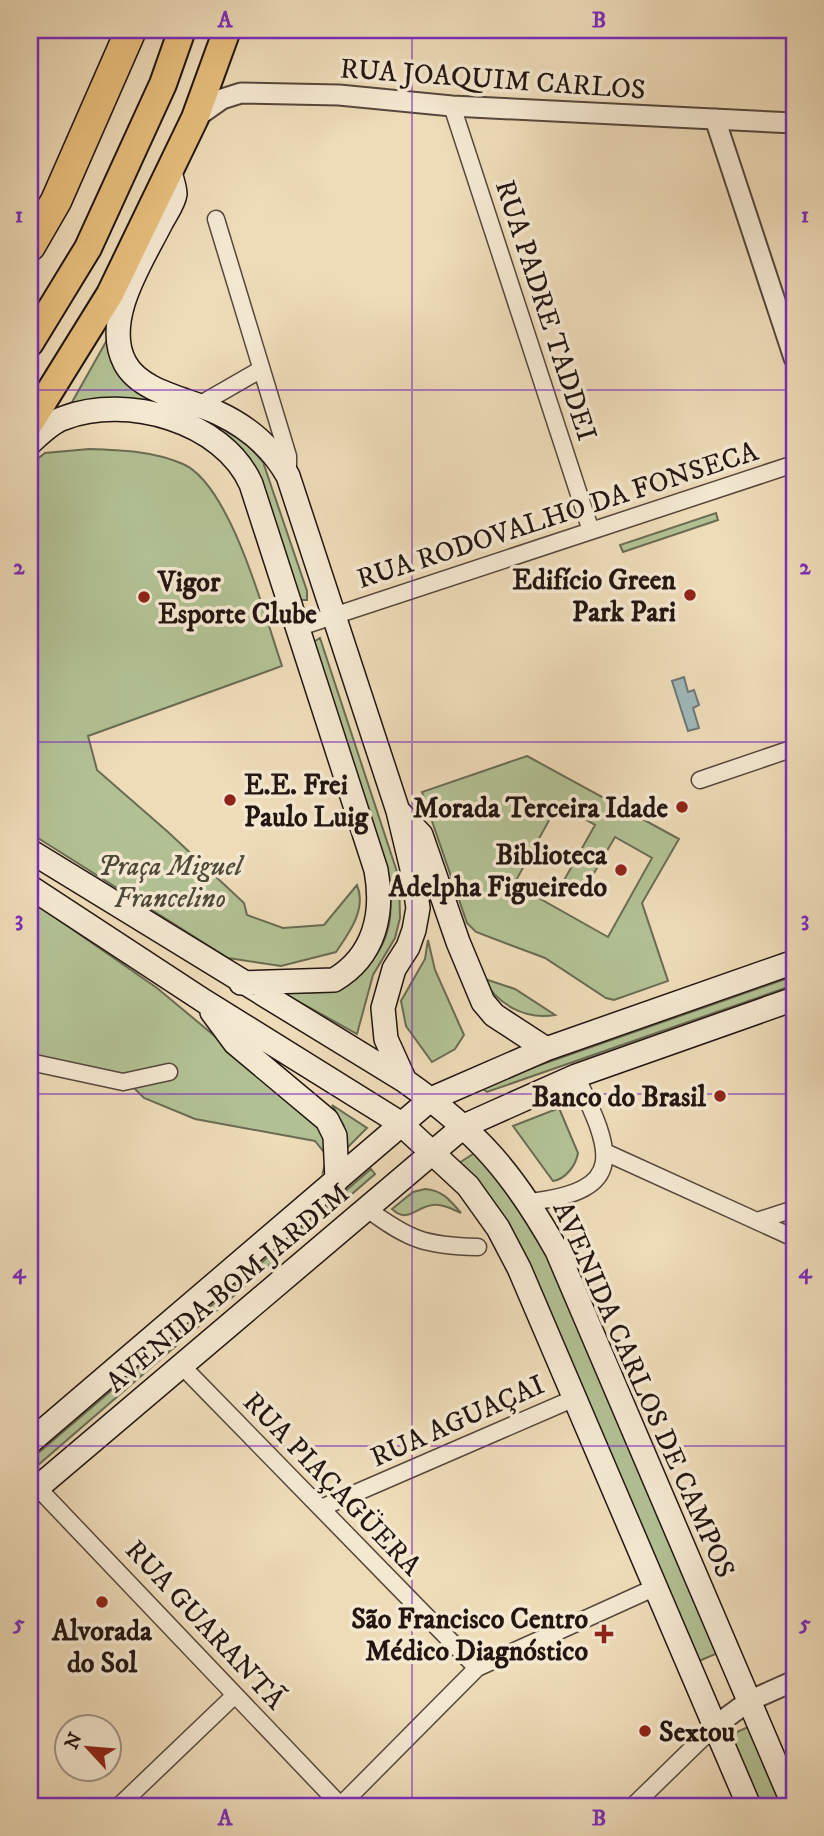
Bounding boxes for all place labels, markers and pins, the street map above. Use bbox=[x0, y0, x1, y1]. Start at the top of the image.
place label: Edifício Green Park Pari bbox=[512, 563, 676, 630]
place label: Vigor Esporte Clube bbox=[157, 565, 317, 632]
marker: Edifício Green Park Pari bbox=[682, 587, 698, 603]
marker: Vigor Esporte Clube bbox=[136, 589, 152, 605]
place label: E.E. Frei Paulo Luig bbox=[244, 768, 370, 835]
place label: Morada Terceira Idade bbox=[413, 791, 668, 826]
marker: E.E. Frei Paulo Luig bbox=[222, 792, 238, 808]
marker: Morada Terceira Idade bbox=[674, 799, 690, 815]
place label: Biblioteca Adelpha Figueiredo bbox=[388, 838, 608, 905]
marker: Biblioteca Adelpha Figueiredo bbox=[613, 862, 629, 878]
place label: Banco do Brasil bbox=[532, 1080, 707, 1115]
marker: Banco do Brasil bbox=[712, 1088, 728, 1104]
marker: Alvorada do Sol bbox=[94, 1594, 110, 1610]
place label: São Francisco Centro Médico Diagnóstico bbox=[351, 1602, 588, 1669]
place label: Alvorada do Sol bbox=[51, 1614, 153, 1681]
marker: São Francisco Centro Médico Diagnóstico bbox=[594, 1624, 614, 1644]
place label: Sextou bbox=[659, 1715, 736, 1750]
marker: Sextou bbox=[637, 1723, 653, 1739]

